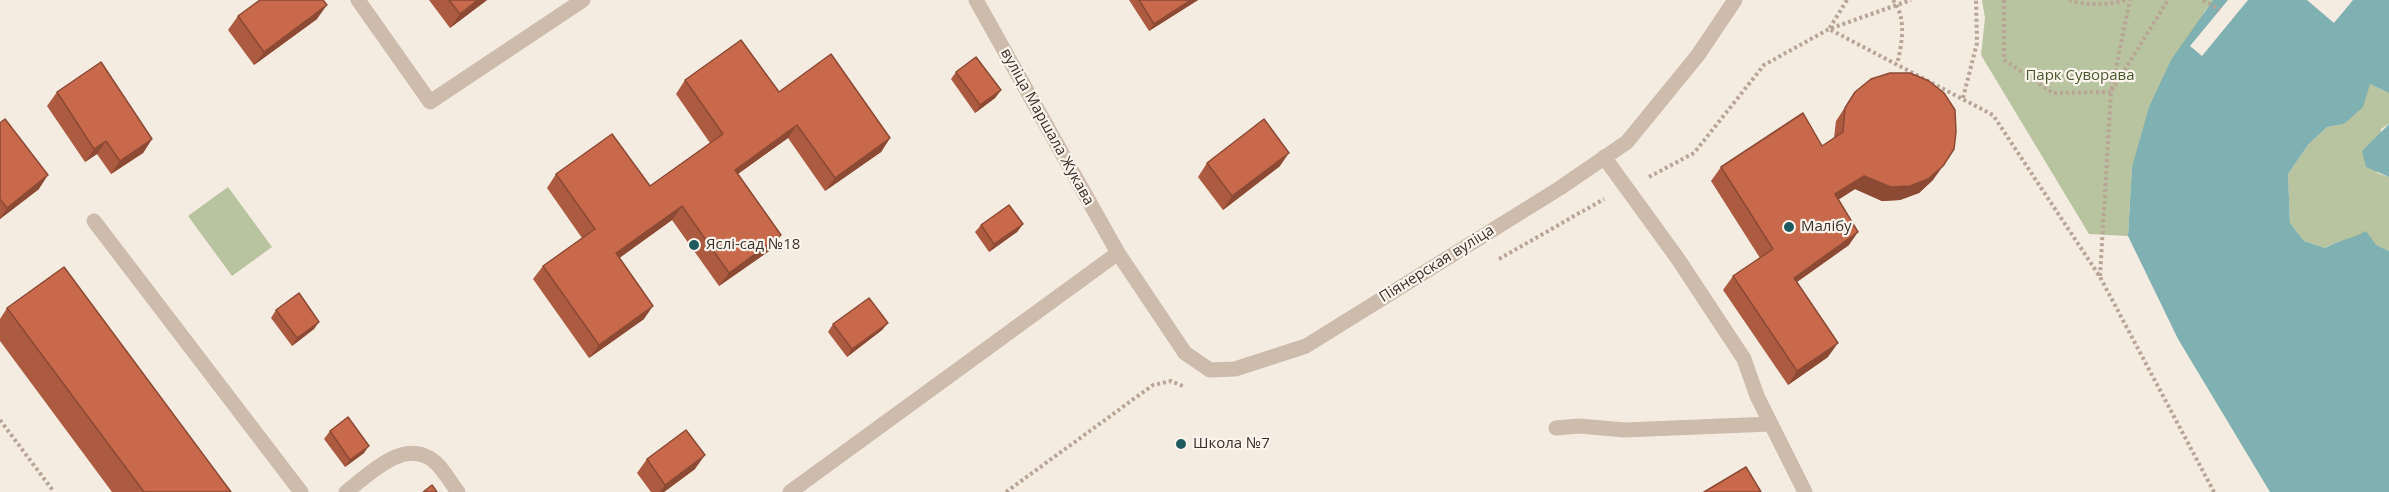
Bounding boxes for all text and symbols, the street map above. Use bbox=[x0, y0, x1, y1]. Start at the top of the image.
street label: вуліца Маршала Жукава bbox=[996, 45, 1098, 209]
park label: Парк Суворава bbox=[2025, 67, 2135, 85]
place label: Малібу bbox=[1801, 218, 1852, 236]
marker: Малібу bbox=[1782, 220, 1796, 234]
street label: Піянерская вуліца bbox=[1376, 221, 1498, 307]
place label: Яслі-сад №18 bbox=[706, 236, 800, 254]
marker: Яслі-сад №18 bbox=[687, 238, 701, 252]
place label: Школа №7 bbox=[1193, 435, 1270, 453]
marker: Школа №7 bbox=[1174, 437, 1188, 451]

